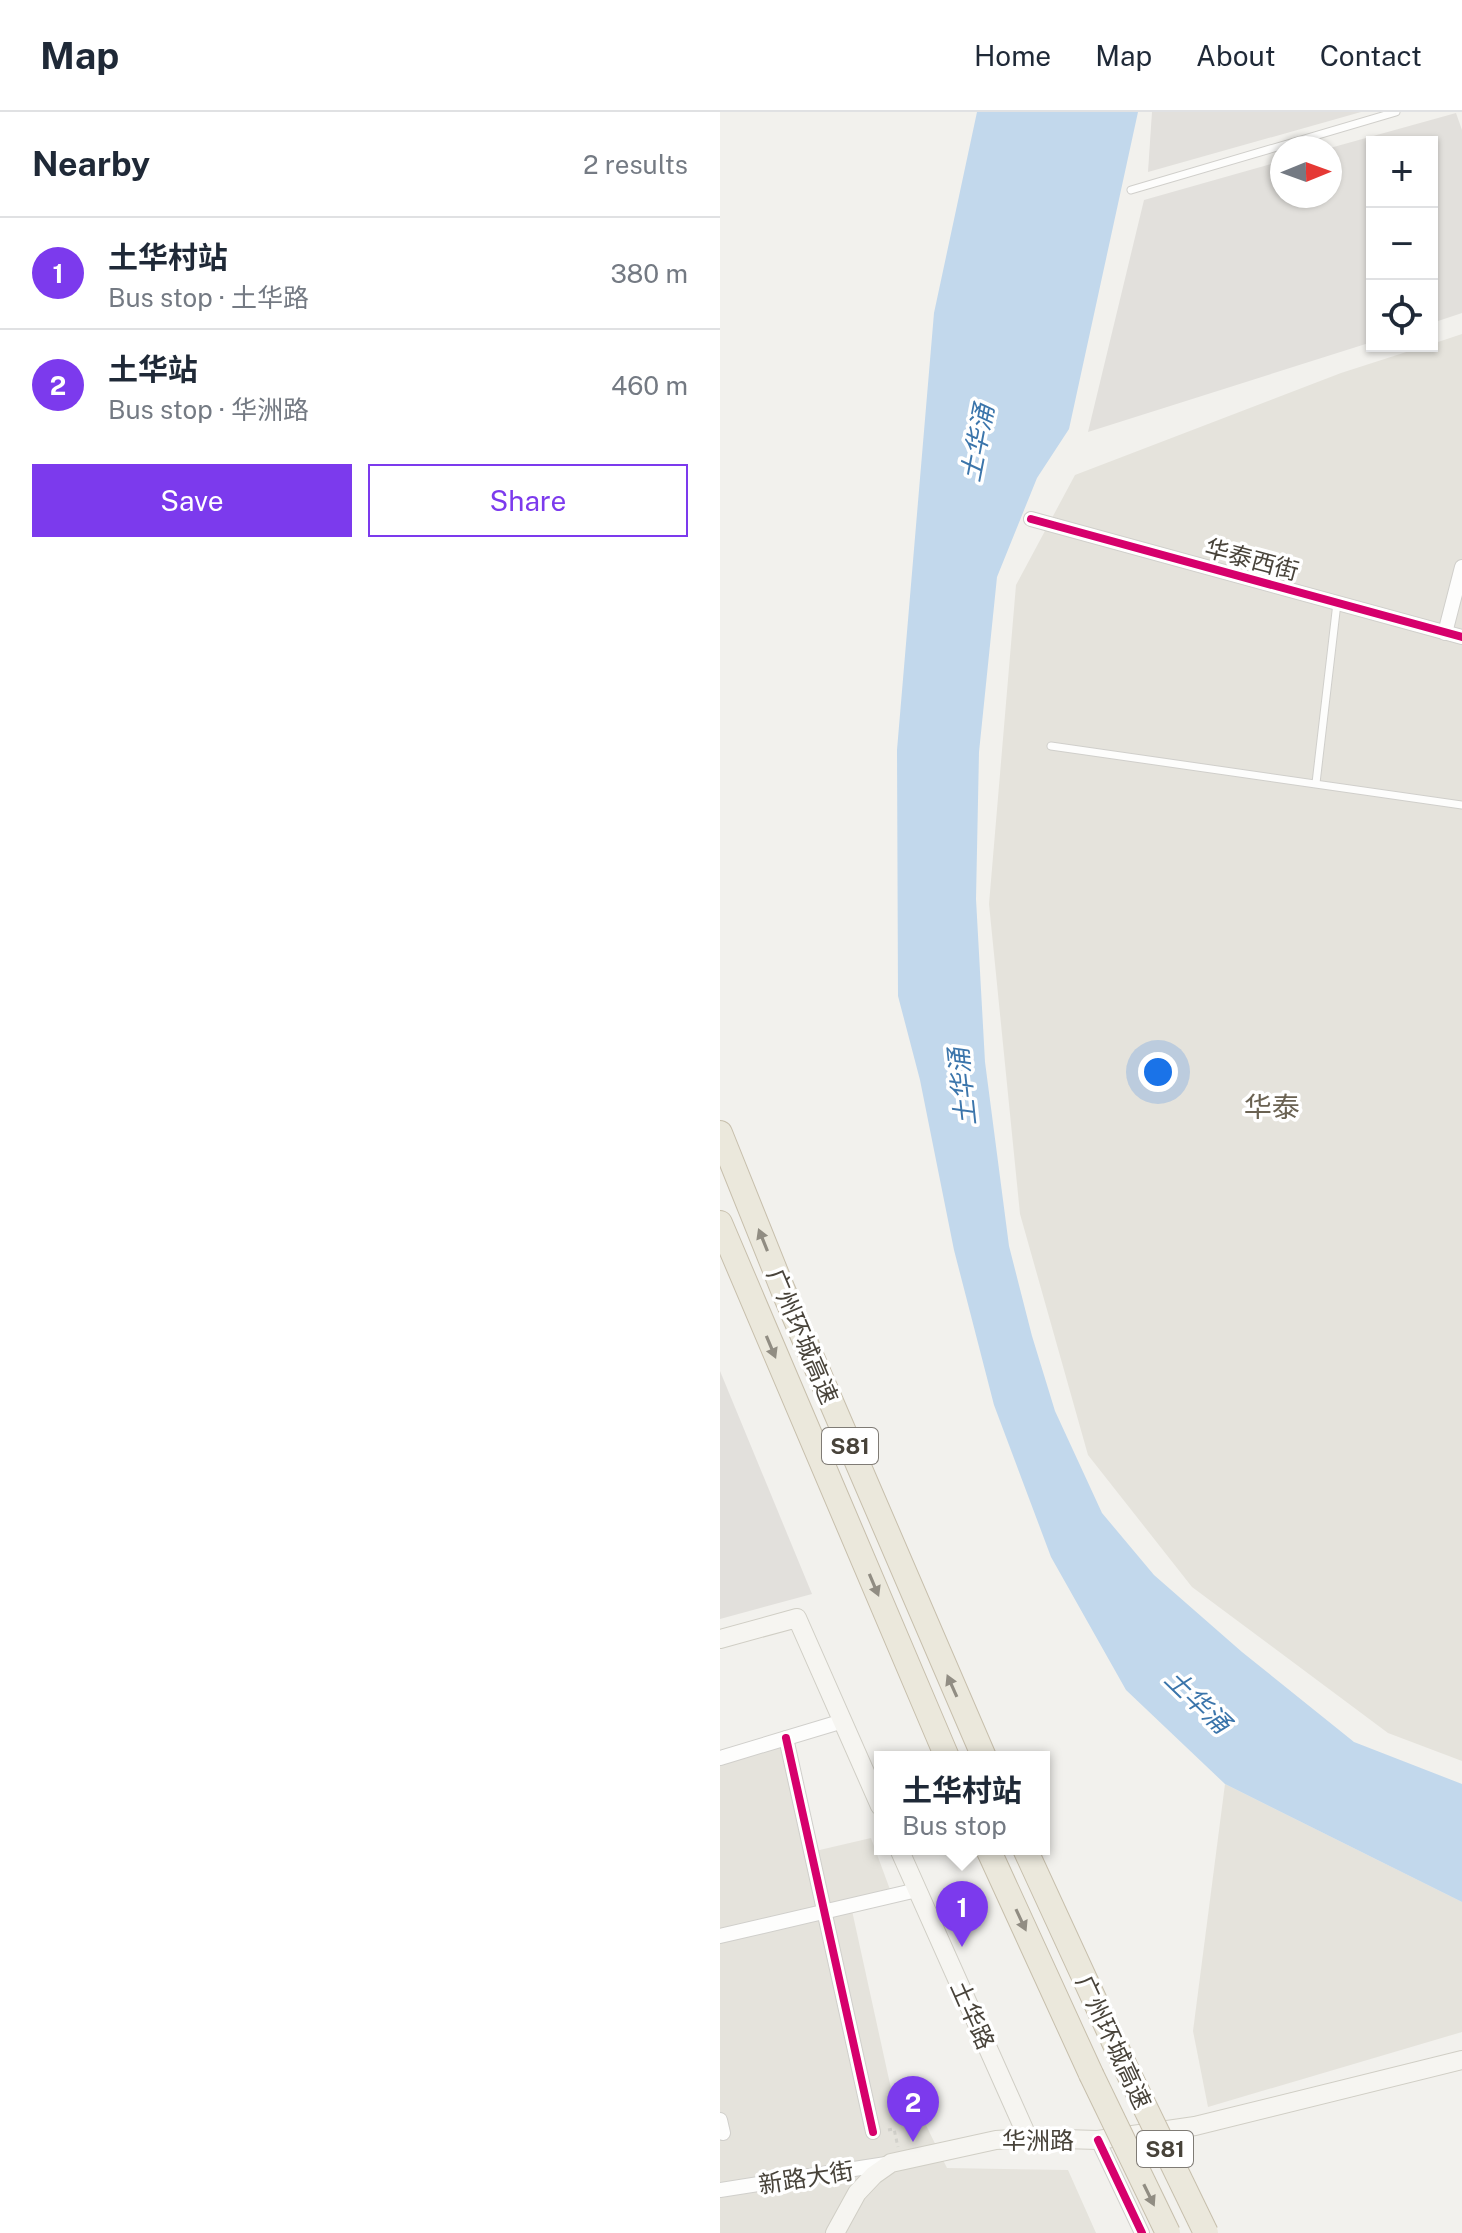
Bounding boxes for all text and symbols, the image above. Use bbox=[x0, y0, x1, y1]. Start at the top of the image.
text: Map bbox=[40, 33, 119, 78]
text: Home bbox=[974, 39, 1051, 72]
text: Map bbox=[1095, 39, 1152, 72]
text: About bbox=[1196, 39, 1276, 72]
text: Contact bbox=[1320, 39, 1422, 72]
north arrow bbox=[1270, 136, 1342, 208]
map controls bbox=[1366, 136, 1438, 352]
button: + bbox=[1366, 136, 1438, 208]
text: Nearby bbox=[32, 144, 150, 184]
text: 2 results bbox=[583, 149, 688, 180]
button: − bbox=[1366, 208, 1438, 280]
text: 土华村站 bbox=[108, 239, 228, 275]
text: 1 bbox=[52, 258, 64, 289]
text: 380 m bbox=[610, 258, 688, 289]
button: locate bbox=[1366, 280, 1438, 352]
text: Bus stop · 土华路 bbox=[108, 282, 309, 313]
text: 土华站 bbox=[108, 351, 198, 387]
text: 2 bbox=[50, 370, 66, 401]
text: 460 m bbox=[611, 370, 688, 401]
text: Bus stop · 华洲路 bbox=[108, 394, 309, 425]
water label: 土华涌 bbox=[954, 399, 1000, 484]
button: Save bbox=[32, 464, 352, 537]
button: Share bbox=[368, 464, 688, 537]
street label: 华泰西街 bbox=[1202, 533, 1302, 585]
water label: 土华涌 bbox=[942, 1044, 981, 1127]
your location bbox=[1138, 1052, 1178, 1092]
district label: 华泰 bbox=[1244, 1090, 1300, 1123]
one-way arrow bbox=[757, 1228, 770, 1252]
street label: 广州环城高速 bbox=[762, 1264, 844, 1408]
one-way arrow bbox=[765, 1335, 778, 1358]
road number: S81 bbox=[822, 1428, 878, 1464]
one-way arrow bbox=[867, 1574, 880, 1597]
water label: 土华涌 bbox=[1159, 1663, 1239, 1741]
one-way arrow bbox=[946, 1674, 959, 1698]
popup bbox=[874, 1751, 1050, 1855]
text: 土华村站 bbox=[902, 1772, 1022, 1808]
text: Bus stop bbox=[902, 1810, 1007, 1841]
pin: 1 bbox=[936, 1881, 988, 1947]
one-way arrow bbox=[1014, 1908, 1027, 1932]
street label: 广州环城高速 bbox=[1071, 1971, 1157, 2113]
street label: 土华路 bbox=[946, 1976, 1000, 2054]
pin: 2 bbox=[887, 2076, 939, 2142]
street label: 华洲路 bbox=[1002, 2126, 1074, 2154]
road number: S81 bbox=[1137, 2131, 1193, 2167]
street label: 新路大街 bbox=[756, 2156, 856, 2198]
one-way arrow bbox=[1142, 2183, 1156, 2206]

